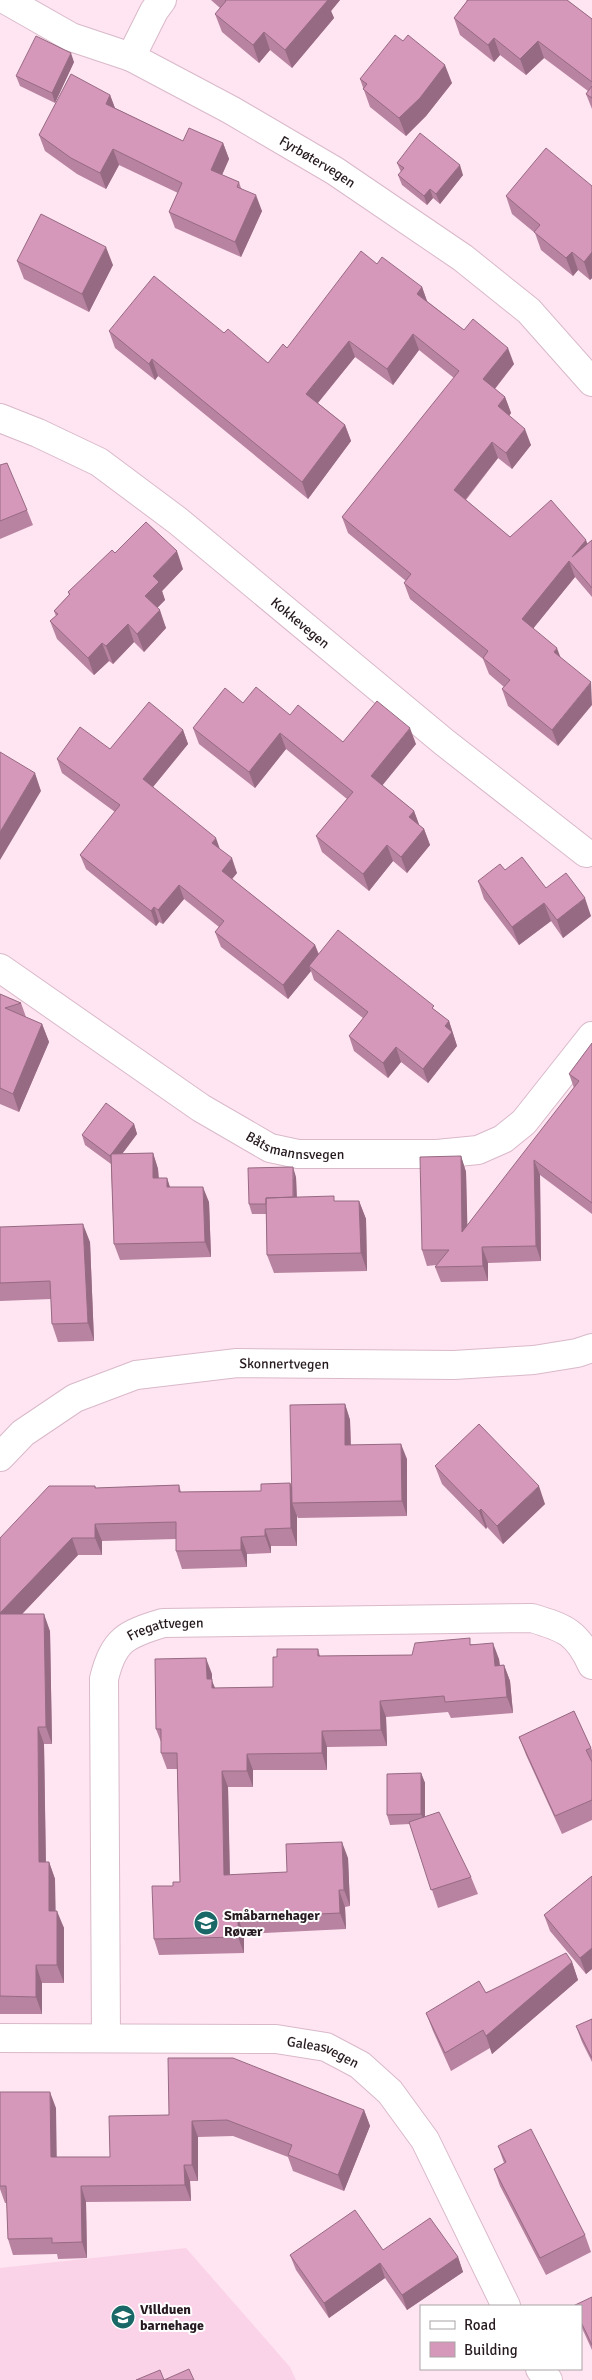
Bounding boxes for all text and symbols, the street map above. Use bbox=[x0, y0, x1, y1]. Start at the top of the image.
street label: Fyrbøtervegen bbox=[277, 132, 359, 191]
street label: Kokkevegen bbox=[267, 593, 333, 652]
street label: Båtsmannsvegen bbox=[243, 1127, 344, 1163]
street label: Skonnertvegen bbox=[239, 1355, 329, 1372]
street label: Fregattvegen bbox=[124, 1614, 204, 1644]
place label: Småbarnehager Røvær bbox=[224, 1907, 320, 1940]
school or university icon: Småbarnehager Røvær bbox=[193, 1910, 219, 1936]
street label: Galeasvegen bbox=[286, 2032, 362, 2071]
place label: Villduen barnehage bbox=[140, 2301, 204, 2334]
school or university icon: Villduen barnehage bbox=[110, 2304, 136, 2330]
legend bbox=[420, 2305, 582, 2370]
text: Road bbox=[464, 2316, 496, 2334]
text: Building bbox=[464, 2341, 518, 2359]

